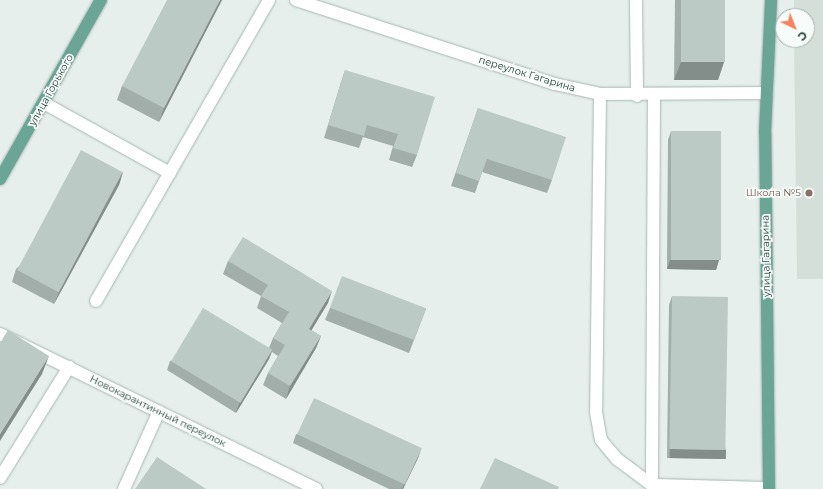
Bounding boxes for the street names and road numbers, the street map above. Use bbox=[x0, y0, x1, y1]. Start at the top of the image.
street label: улица Горького bbox=[26, 52, 76, 128]
street label: переулок Гагарина bbox=[477, 54, 577, 94]
street label: улица Гагарина bbox=[759, 215, 773, 297]
street label: Новокарантинный переулок bbox=[88, 373, 228, 449]

